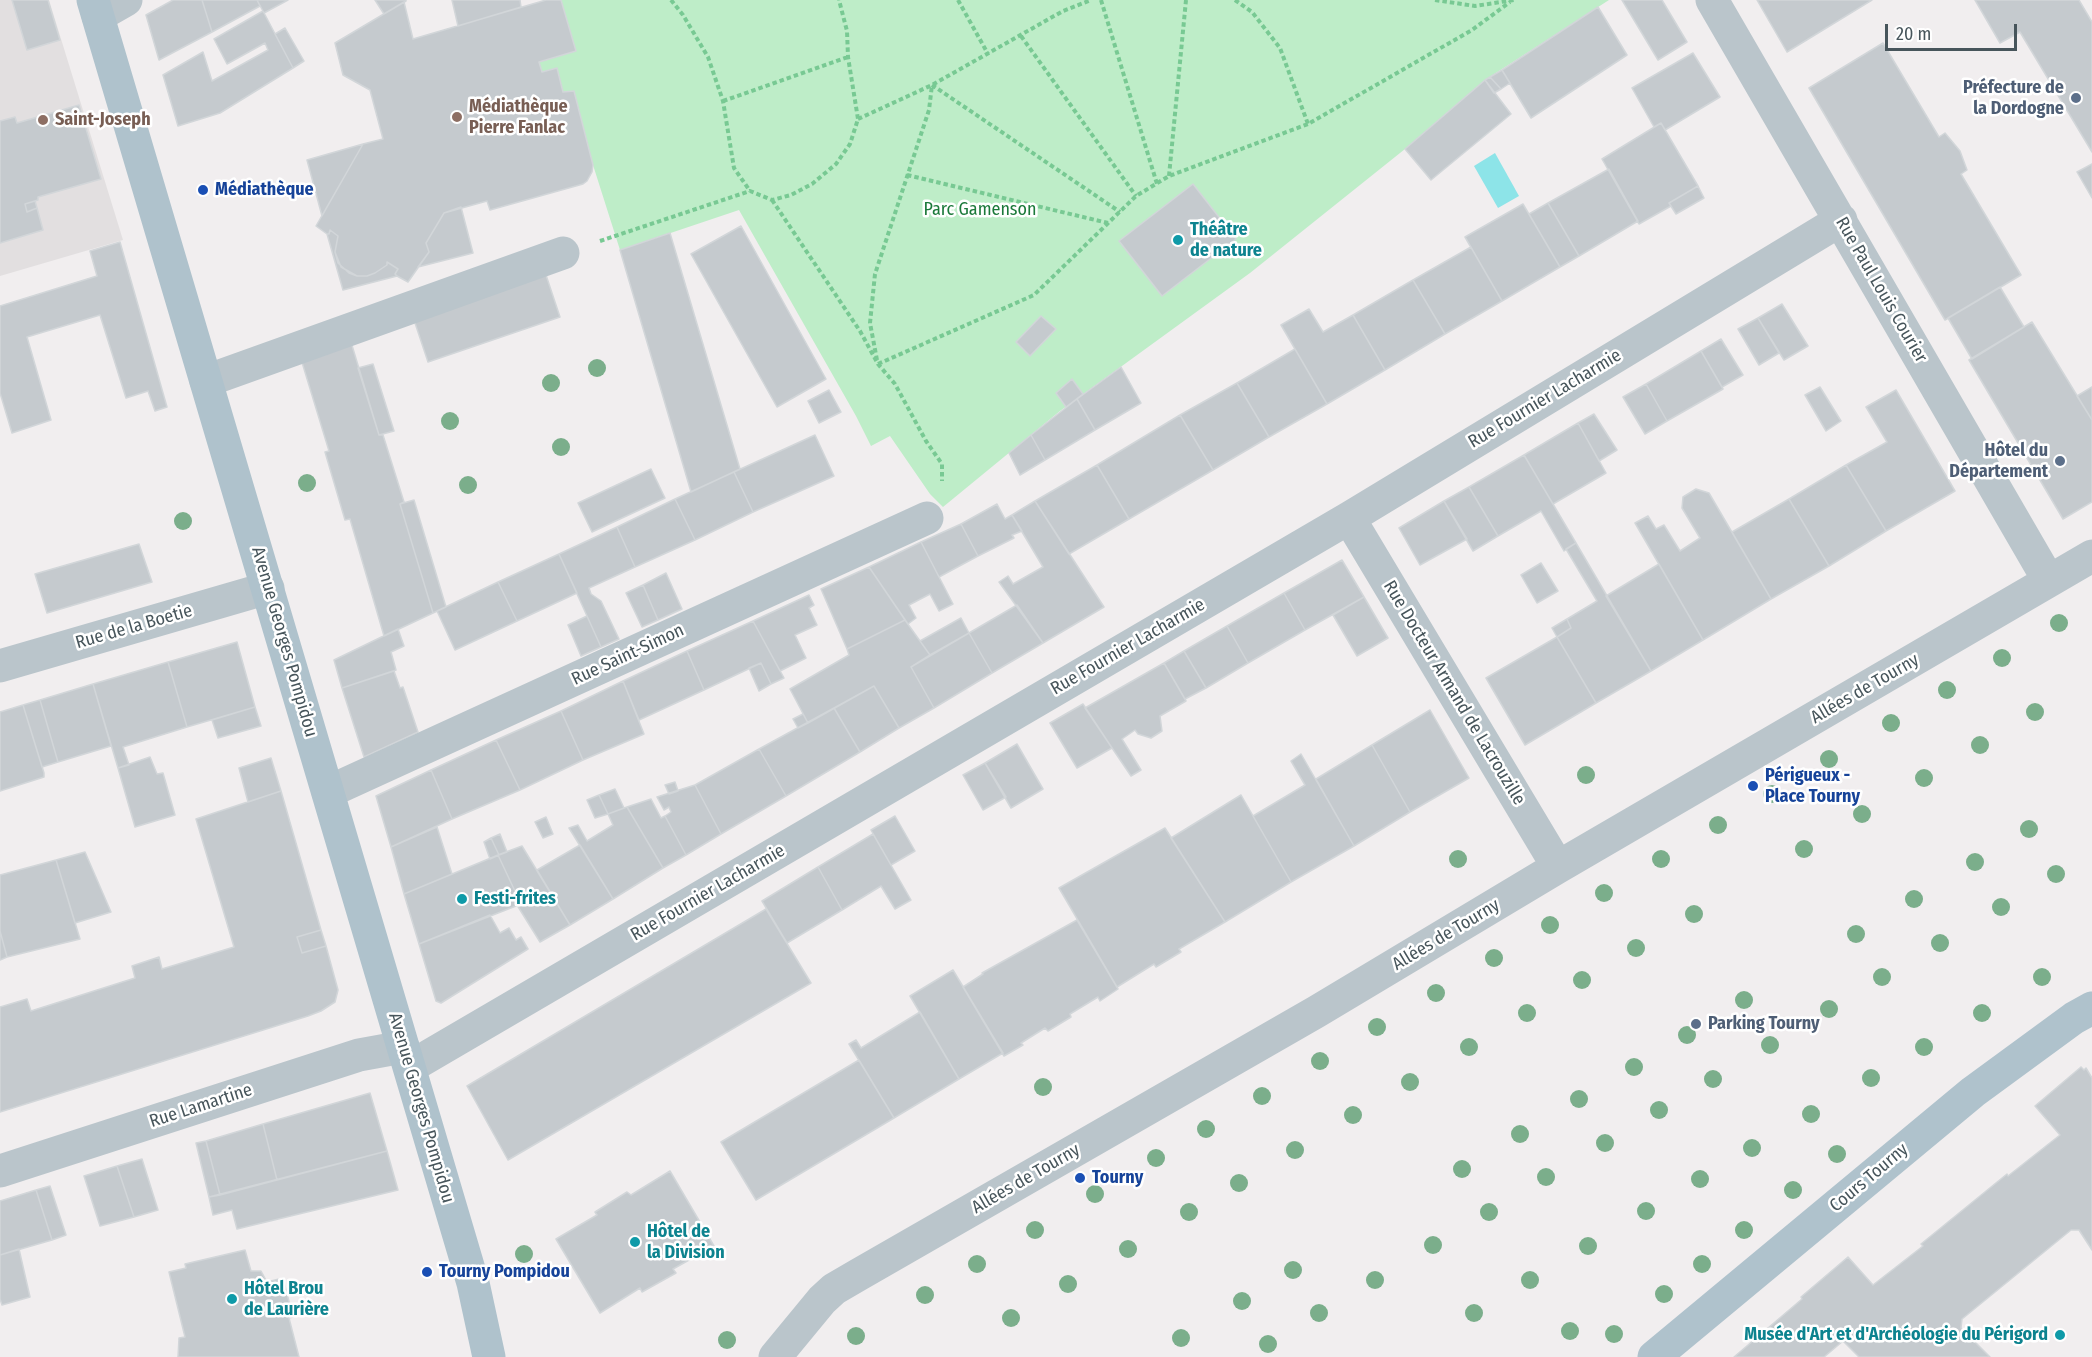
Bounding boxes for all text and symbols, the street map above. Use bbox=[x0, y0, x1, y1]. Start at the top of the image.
scale bar bbox=[1888, 12, 2020, 50]
text: 20 m bbox=[1896, 23, 1931, 45]
place label: Préfecture de la Dordogne bbox=[1963, 77, 2064, 119]
marker: Préfecture de la Dordogne bbox=[2069, 91, 2083, 105]
place label: Médiathèque Pierre Fanlac bbox=[469, 96, 568, 138]
place label: Saint-Joseph bbox=[55, 109, 151, 131]
marker: Médiathèque Pierre Fanlac bbox=[450, 110, 464, 124]
marker: Saint-Joseph bbox=[36, 113, 50, 127]
place label: Médiathèque bbox=[215, 179, 314, 201]
marker: Médiathèque bbox=[196, 183, 210, 197]
park label: Parc Gamenson bbox=[923, 199, 1037, 221]
street label: Rue Paul Louis Courier bbox=[1830, 213, 1932, 367]
place label: Théâtre de nature bbox=[1190, 219, 1262, 262]
marker: Théâtre de nature bbox=[1171, 233, 1185, 247]
street label: Rue Fournier Lacharmie bbox=[1465, 345, 1625, 453]
place label: Hôtel du Département bbox=[1949, 440, 2048, 482]
marker: Hôtel du Département bbox=[2053, 454, 2067, 468]
street label: Avenue Georges Pompidou bbox=[246, 544, 322, 740]
street label: Rue Docteur Armand de Lacrouzille bbox=[1378, 577, 1530, 809]
street label: Rue Fournier Lacharmie bbox=[1047, 594, 1209, 700]
street label: Rue de la Boetie bbox=[73, 600, 195, 654]
street label: Rue Saint-Simon bbox=[568, 620, 688, 690]
street label: Allées de Tourny bbox=[1807, 649, 1923, 729]
place label: Périgueux - Place Tourny bbox=[1765, 765, 1860, 808]
marker: Périgueux - Place Tourny bbox=[1746, 779, 1760, 793]
street label: Rue Fournier Lacharmie bbox=[627, 840, 789, 946]
place label: Festi-frites bbox=[474, 888, 556, 910]
marker: Festi-frites bbox=[455, 892, 469, 906]
street label: Allées de Tourny bbox=[1388, 895, 1504, 975]
street label: Avenue Georges Pompidou bbox=[383, 1010, 459, 1206]
place label: Parking Tourny bbox=[1708, 1013, 1820, 1035]
marker: Parking Tourny bbox=[1689, 1017, 1703, 1031]
street label: Rue Lamartine bbox=[147, 1079, 255, 1133]
street label: Allées de Tourny bbox=[968, 1139, 1084, 1219]
street label: Cours Tourny bbox=[1825, 1139, 1913, 1217]
place label: Tourny bbox=[1092, 1167, 1143, 1189]
marker: Tourny bbox=[1073, 1171, 1087, 1185]
place label: Hôtel de la Division bbox=[647, 1221, 725, 1264]
marker: Hôtel de la Division bbox=[628, 1235, 642, 1249]
place label: Tourny Pompidou bbox=[439, 1261, 570, 1283]
marker: Tourny Pompidou bbox=[420, 1265, 434, 1279]
place label: Hôtel Brou de Laurière bbox=[244, 1278, 329, 1320]
marker: Hôtel Brou de Laurière bbox=[225, 1292, 239, 1306]
place label: Musée d'Art et d'Archéologie du Périgord bbox=[1744, 1324, 2048, 1346]
marker: Musée d'Art et d'Archéologie du Périgord bbox=[2053, 1328, 2067, 1342]

